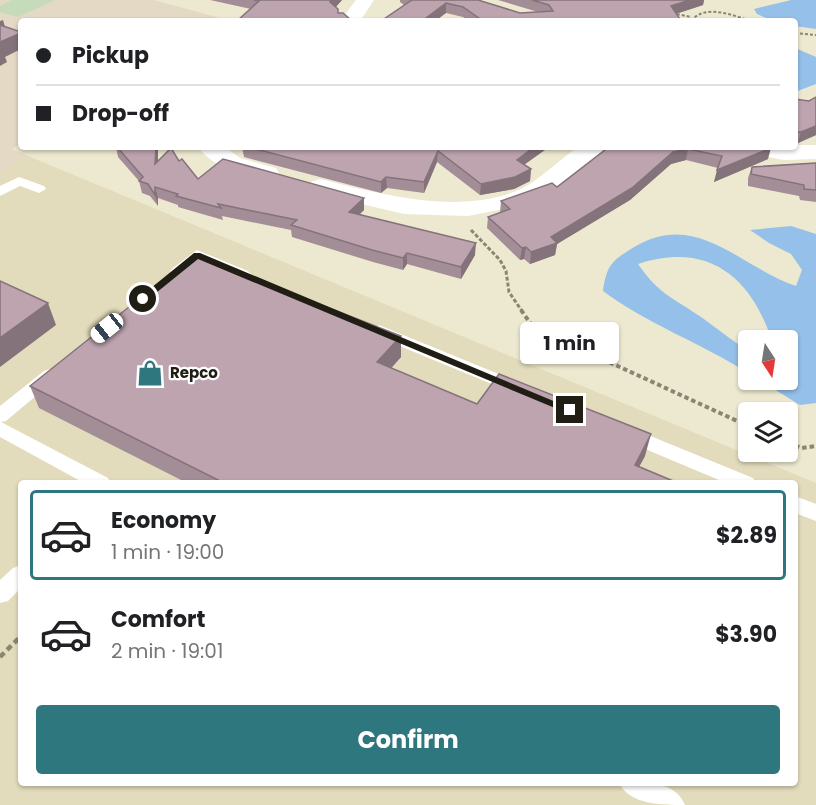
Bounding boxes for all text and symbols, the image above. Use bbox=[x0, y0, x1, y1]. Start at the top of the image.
text: Pickup bbox=[72, 40, 149, 71]
text: Drop-off bbox=[72, 98, 169, 129]
route start bbox=[129, 285, 156, 312]
car bbox=[87, 310, 127, 346]
callout: 1 min bbox=[520, 323, 620, 365]
text: 1 min bbox=[543, 329, 596, 357]
north arrow bbox=[738, 330, 798, 390]
map controls bbox=[738, 330, 798, 462]
shop icon: Repco bbox=[135, 358, 165, 388]
place label: Repco bbox=[170, 362, 218, 383]
route end bbox=[556, 396, 583, 423]
button: layers bbox=[738, 402, 798, 462]
text: Economy bbox=[111, 505, 216, 536]
icon: car bbox=[39, 508, 93, 562]
text: $2.89 bbox=[716, 520, 777, 551]
text: 1 min · 19:00 bbox=[111, 538, 224, 566]
text: Comfort bbox=[111, 604, 205, 635]
icon: car bbox=[39, 607, 93, 661]
text: $3.90 bbox=[715, 619, 777, 650]
text: 2 min · 19:01 bbox=[111, 637, 223, 665]
button: Confirm bbox=[36, 705, 780, 774]

